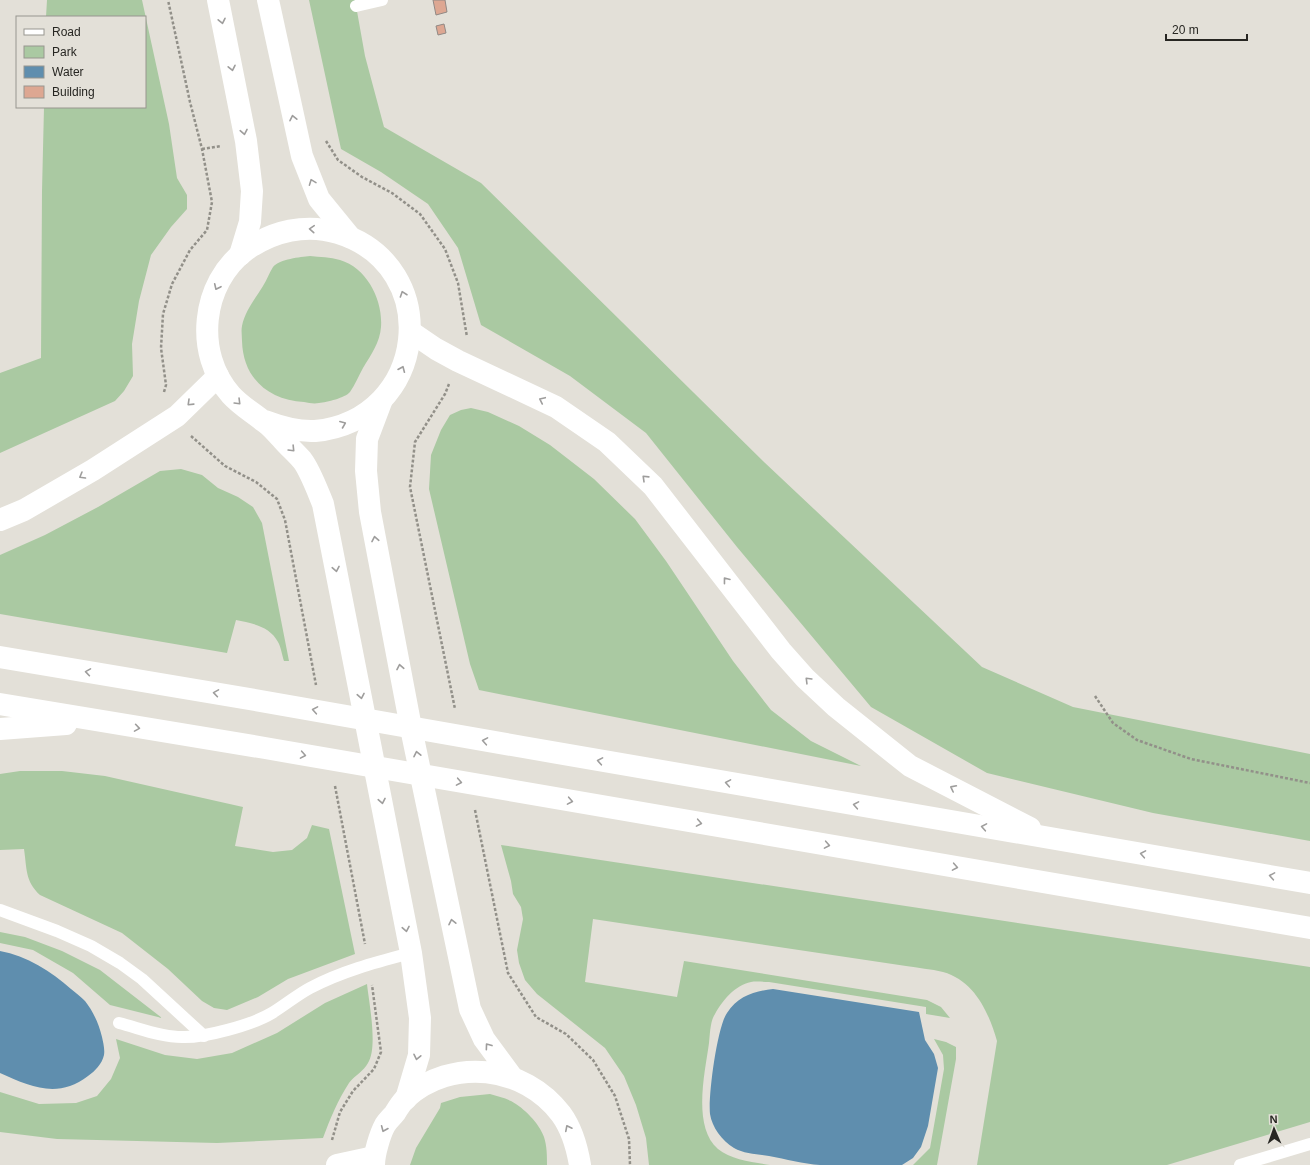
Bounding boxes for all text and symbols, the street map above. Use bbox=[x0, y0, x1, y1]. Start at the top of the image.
legend bbox=[16, 16, 146, 108]
scale bar bbox=[1166, 16, 1247, 42]
one-way arrow bbox=[217, 18, 225, 24]
text: 20 m bbox=[1172, 23, 1199, 37]
text: Road bbox=[52, 25, 81, 39]
text: Park bbox=[52, 45, 78, 59]
text: Water bbox=[52, 65, 84, 79]
one-way arrow bbox=[227, 65, 235, 71]
text: Building bbox=[52, 85, 95, 99]
one-way arrow bbox=[289, 115, 298, 121]
one-way arrow bbox=[240, 129, 248, 136]
one-way arrow bbox=[309, 179, 317, 186]
one-way arrow bbox=[309, 224, 315, 233]
one-way arrow bbox=[214, 282, 222, 290]
one-way arrow bbox=[400, 291, 408, 298]
one-way arrow bbox=[397, 365, 405, 373]
one-way arrow bbox=[233, 397, 241, 405]
one-way arrow bbox=[538, 397, 546, 405]
one-way arrow bbox=[187, 399, 195, 406]
one-way arrow bbox=[340, 421, 347, 429]
one-way arrow bbox=[287, 444, 295, 452]
one-way arrow bbox=[79, 471, 86, 478]
one-way arrow bbox=[642, 476, 649, 483]
one-way arrow bbox=[372, 536, 380, 542]
one-way arrow bbox=[331, 566, 340, 572]
one-way arrow bbox=[723, 577, 730, 584]
one-way arrow bbox=[396, 664, 404, 670]
one-way arrow bbox=[85, 668, 91, 677]
one-way arrow bbox=[805, 678, 813, 685]
one-way arrow bbox=[213, 689, 220, 698]
one-way arrow bbox=[357, 693, 365, 700]
one-way arrow bbox=[312, 707, 319, 715]
one-way arrow bbox=[134, 723, 141, 731]
one-way arrow bbox=[482, 737, 488, 745]
one-way arrow bbox=[300, 750, 306, 758]
one-way arrow bbox=[413, 750, 421, 757]
one-way arrow bbox=[597, 757, 603, 765]
one-way arrow bbox=[456, 777, 462, 786]
one-way arrow bbox=[725, 779, 731, 787]
one-way arrow bbox=[950, 785, 957, 793]
one-way arrow bbox=[567, 796, 574, 805]
one-way arrow bbox=[377, 798, 385, 804]
one-way arrow bbox=[853, 801, 859, 810]
one-way arrow bbox=[695, 818, 702, 827]
one-way arrow bbox=[981, 823, 987, 832]
one-way arrow bbox=[824, 840, 830, 849]
one-way arrow bbox=[1140, 850, 1147, 859]
one-way arrow bbox=[952, 862, 958, 871]
one-way arrow bbox=[1268, 872, 1275, 881]
one-way arrow bbox=[448, 919, 456, 925]
one-way arrow bbox=[402, 926, 410, 932]
one-way arrow bbox=[486, 1043, 493, 1050]
one-way arrow bbox=[414, 1054, 422, 1061]
north arrow bbox=[1254, 1109, 1294, 1149]
text: N bbox=[1269, 1113, 1278, 1125]
one-way arrow bbox=[381, 1125, 389, 1133]
one-way arrow bbox=[566, 1125, 573, 1132]

